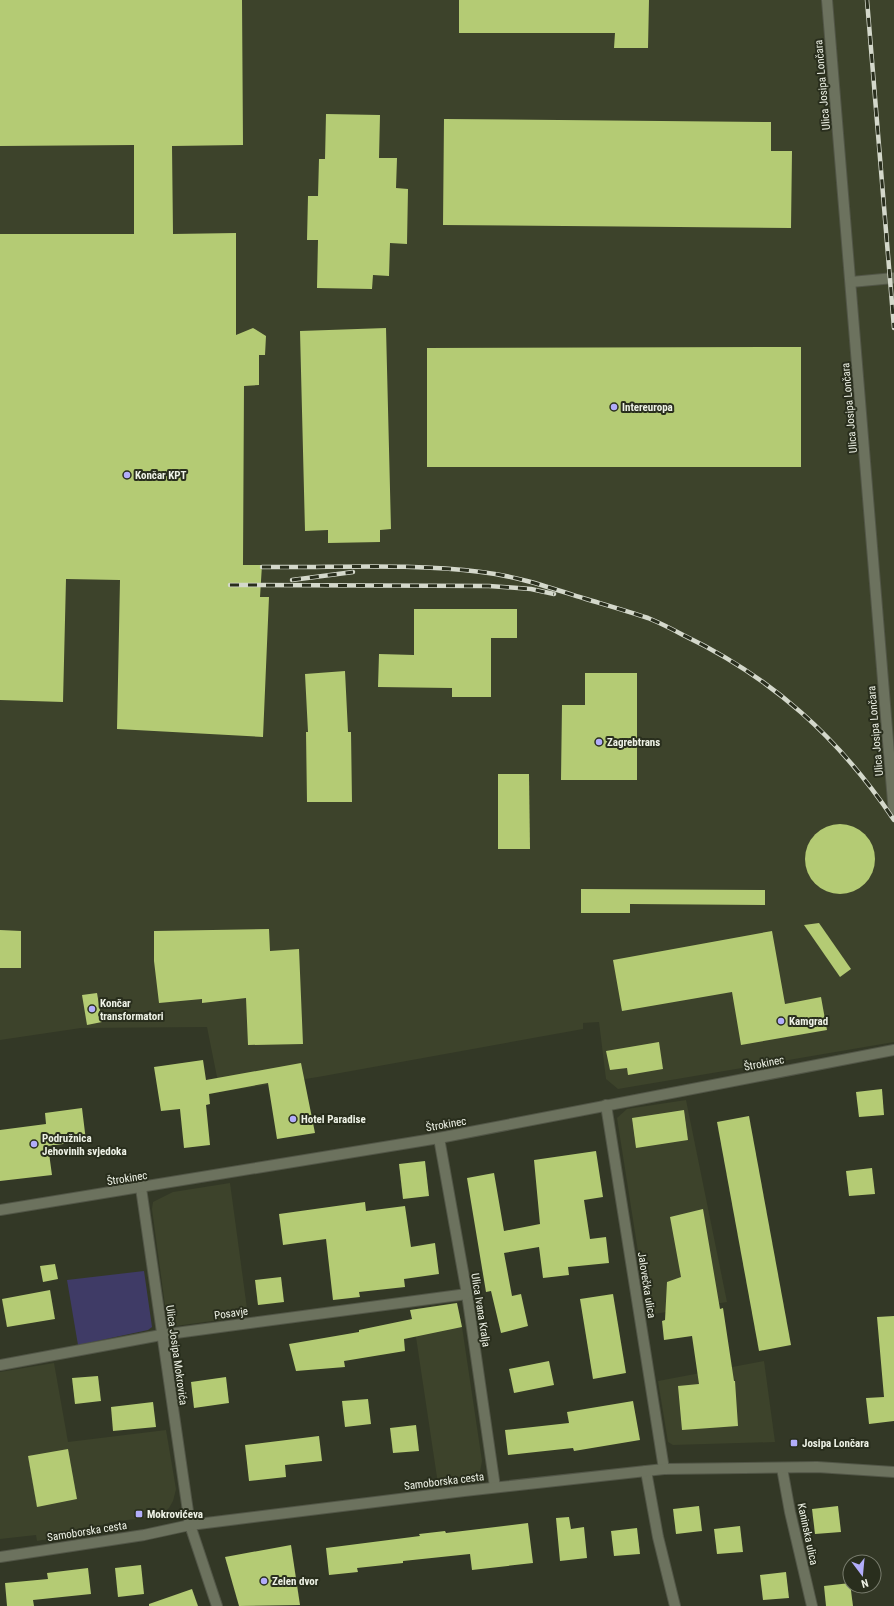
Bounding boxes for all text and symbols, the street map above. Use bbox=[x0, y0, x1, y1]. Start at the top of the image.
street label: Ulica Josipa Lončara bbox=[812, 39, 833, 131]
street label: Ulica Josipa Lončara bbox=[839, 362, 860, 454]
place label: Intereuropa bbox=[622, 401, 673, 414]
marker: Intereuropa bbox=[609, 402, 619, 412]
place label: Končar KPT bbox=[135, 469, 187, 482]
marker: Končar KPT bbox=[122, 470, 132, 480]
street label: Ulica Josipa Lončara bbox=[865, 685, 886, 777]
place label: Zagrebtrans bbox=[607, 736, 660, 749]
marker: Zagrebtrans bbox=[594, 737, 604, 747]
place label: Končar transformatori bbox=[100, 997, 164, 1023]
marker: Končar transformatori bbox=[87, 1004, 97, 1014]
place label: Kamgrad bbox=[789, 1015, 828, 1028]
marker: Kamgrad bbox=[776, 1016, 786, 1026]
street label: Štrokinec bbox=[743, 1053, 785, 1074]
place label: Hotel Paradise bbox=[301, 1113, 366, 1126]
marker: Hotel Paradise bbox=[288, 1114, 298, 1124]
street label: Štrokinec bbox=[425, 1115, 467, 1134]
place label: Podružnica Jehovinih svjedoka bbox=[42, 1132, 127, 1158]
marker: Podružnica Jehovinih svjedoka bbox=[29, 1139, 39, 1149]
street label: Štrokinec bbox=[106, 1169, 148, 1188]
street label: Jalovečka ulica bbox=[635, 1251, 658, 1319]
street label: Ulica Ivana Kralja bbox=[468, 1272, 493, 1348]
street label: Ulica Josipa Mokrovića bbox=[163, 1304, 190, 1406]
street label: Posavje bbox=[213, 1305, 249, 1322]
place label: Josipa Lončara bbox=[802, 1437, 869, 1450]
marker: Josipa Lončara bbox=[789, 1438, 799, 1448]
street label: Samoborska cesta bbox=[403, 1470, 485, 1493]
street label: Kaninska ulica bbox=[795, 1502, 820, 1566]
place label: Mokrovićeva bbox=[147, 1508, 203, 1521]
marker: Mokrovićeva bbox=[134, 1509, 144, 1519]
street label: Samoborska cesta bbox=[46, 1519, 128, 1544]
north arrow bbox=[842, 1554, 882, 1594]
place label: Zelen dvor bbox=[272, 1575, 319, 1588]
marker: Zelen dvor bbox=[259, 1576, 269, 1586]
text: N bbox=[859, 1576, 870, 1590]

